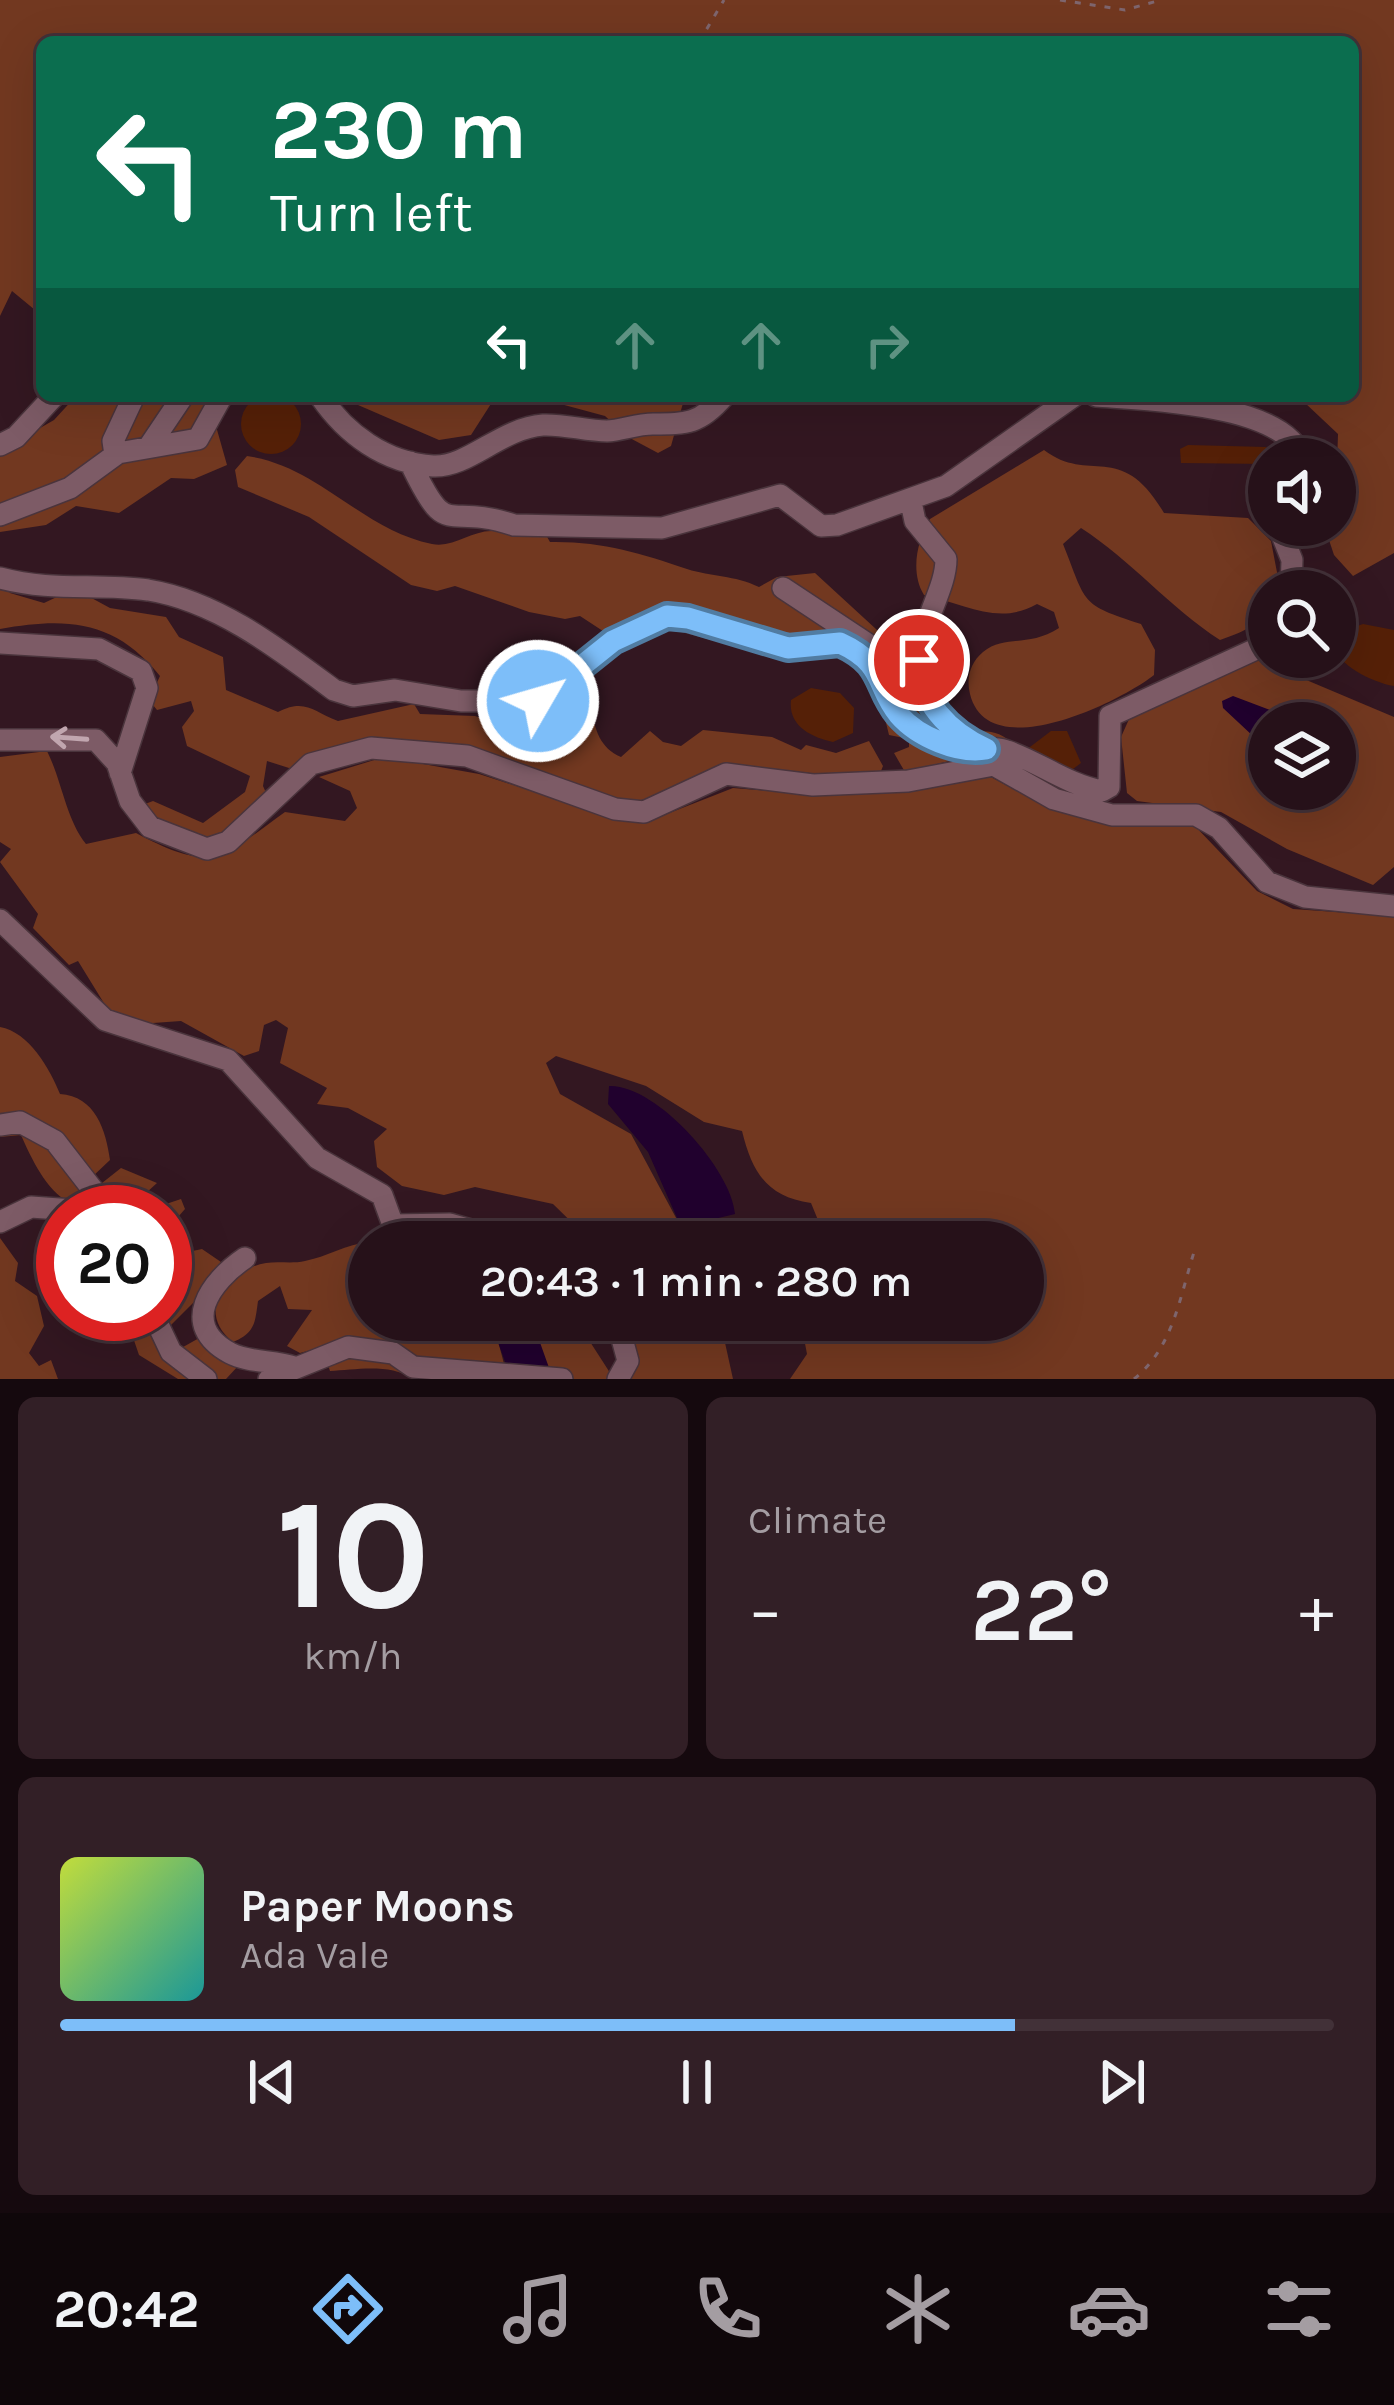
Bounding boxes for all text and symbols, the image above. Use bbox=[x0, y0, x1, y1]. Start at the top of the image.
text: 230 m bbox=[270, 81, 527, 179]
icon: left bbox=[72, 84, 228, 240]
text: Turn left bbox=[270, 181, 473, 245]
icon: left bbox=[476, 312, 542, 378]
icon: ahead bbox=[602, 312, 668, 378]
icon: ahead bbox=[728, 312, 794, 378]
icon: right bbox=[854, 312, 920, 378]
map controls bbox=[1248, 438, 1356, 810]
button: sound bbox=[1248, 438, 1356, 546]
button: search bbox=[1248, 570, 1356, 678]
pin bbox=[868, 609, 970, 711]
icon: arrive bbox=[886, 627, 952, 693]
position arrow bbox=[475, 638, 601, 764]
button: layers bbox=[1248, 702, 1356, 810]
one-way arrow bbox=[50, 727, 89, 750]
speed limit sign: 20 bbox=[36, 1185, 192, 1341]
text: 20:43 · 1 min · 280 m bbox=[480, 1255, 912, 1307]
text: 10 bbox=[276, 1464, 430, 1646]
text: Climate bbox=[748, 1497, 887, 1543]
text: 22° bbox=[970, 1557, 1112, 1663]
text: − bbox=[748, 1571, 783, 1649]
text: + bbox=[1299, 1571, 1334, 1649]
text: km/h bbox=[304, 1633, 402, 1679]
text: Paper Moons bbox=[240, 1880, 515, 1932]
text: Ada Vale bbox=[240, 1932, 389, 1978]
icon: previous bbox=[239, 2049, 305, 2115]
icon: pause bbox=[664, 2049, 730, 2115]
icon: next bbox=[1089, 2049, 1155, 2115]
icon: directions bbox=[306, 2267, 390, 2351]
icon: music bbox=[496, 2267, 580, 2351]
icon: phone bbox=[686, 2267, 770, 2351]
icon: climate bbox=[876, 2267, 960, 2351]
icon: car bbox=[1067, 2267, 1151, 2351]
icon: filters bbox=[1257, 2267, 1341, 2351]
text: 20:42 bbox=[53, 2277, 199, 2341]

